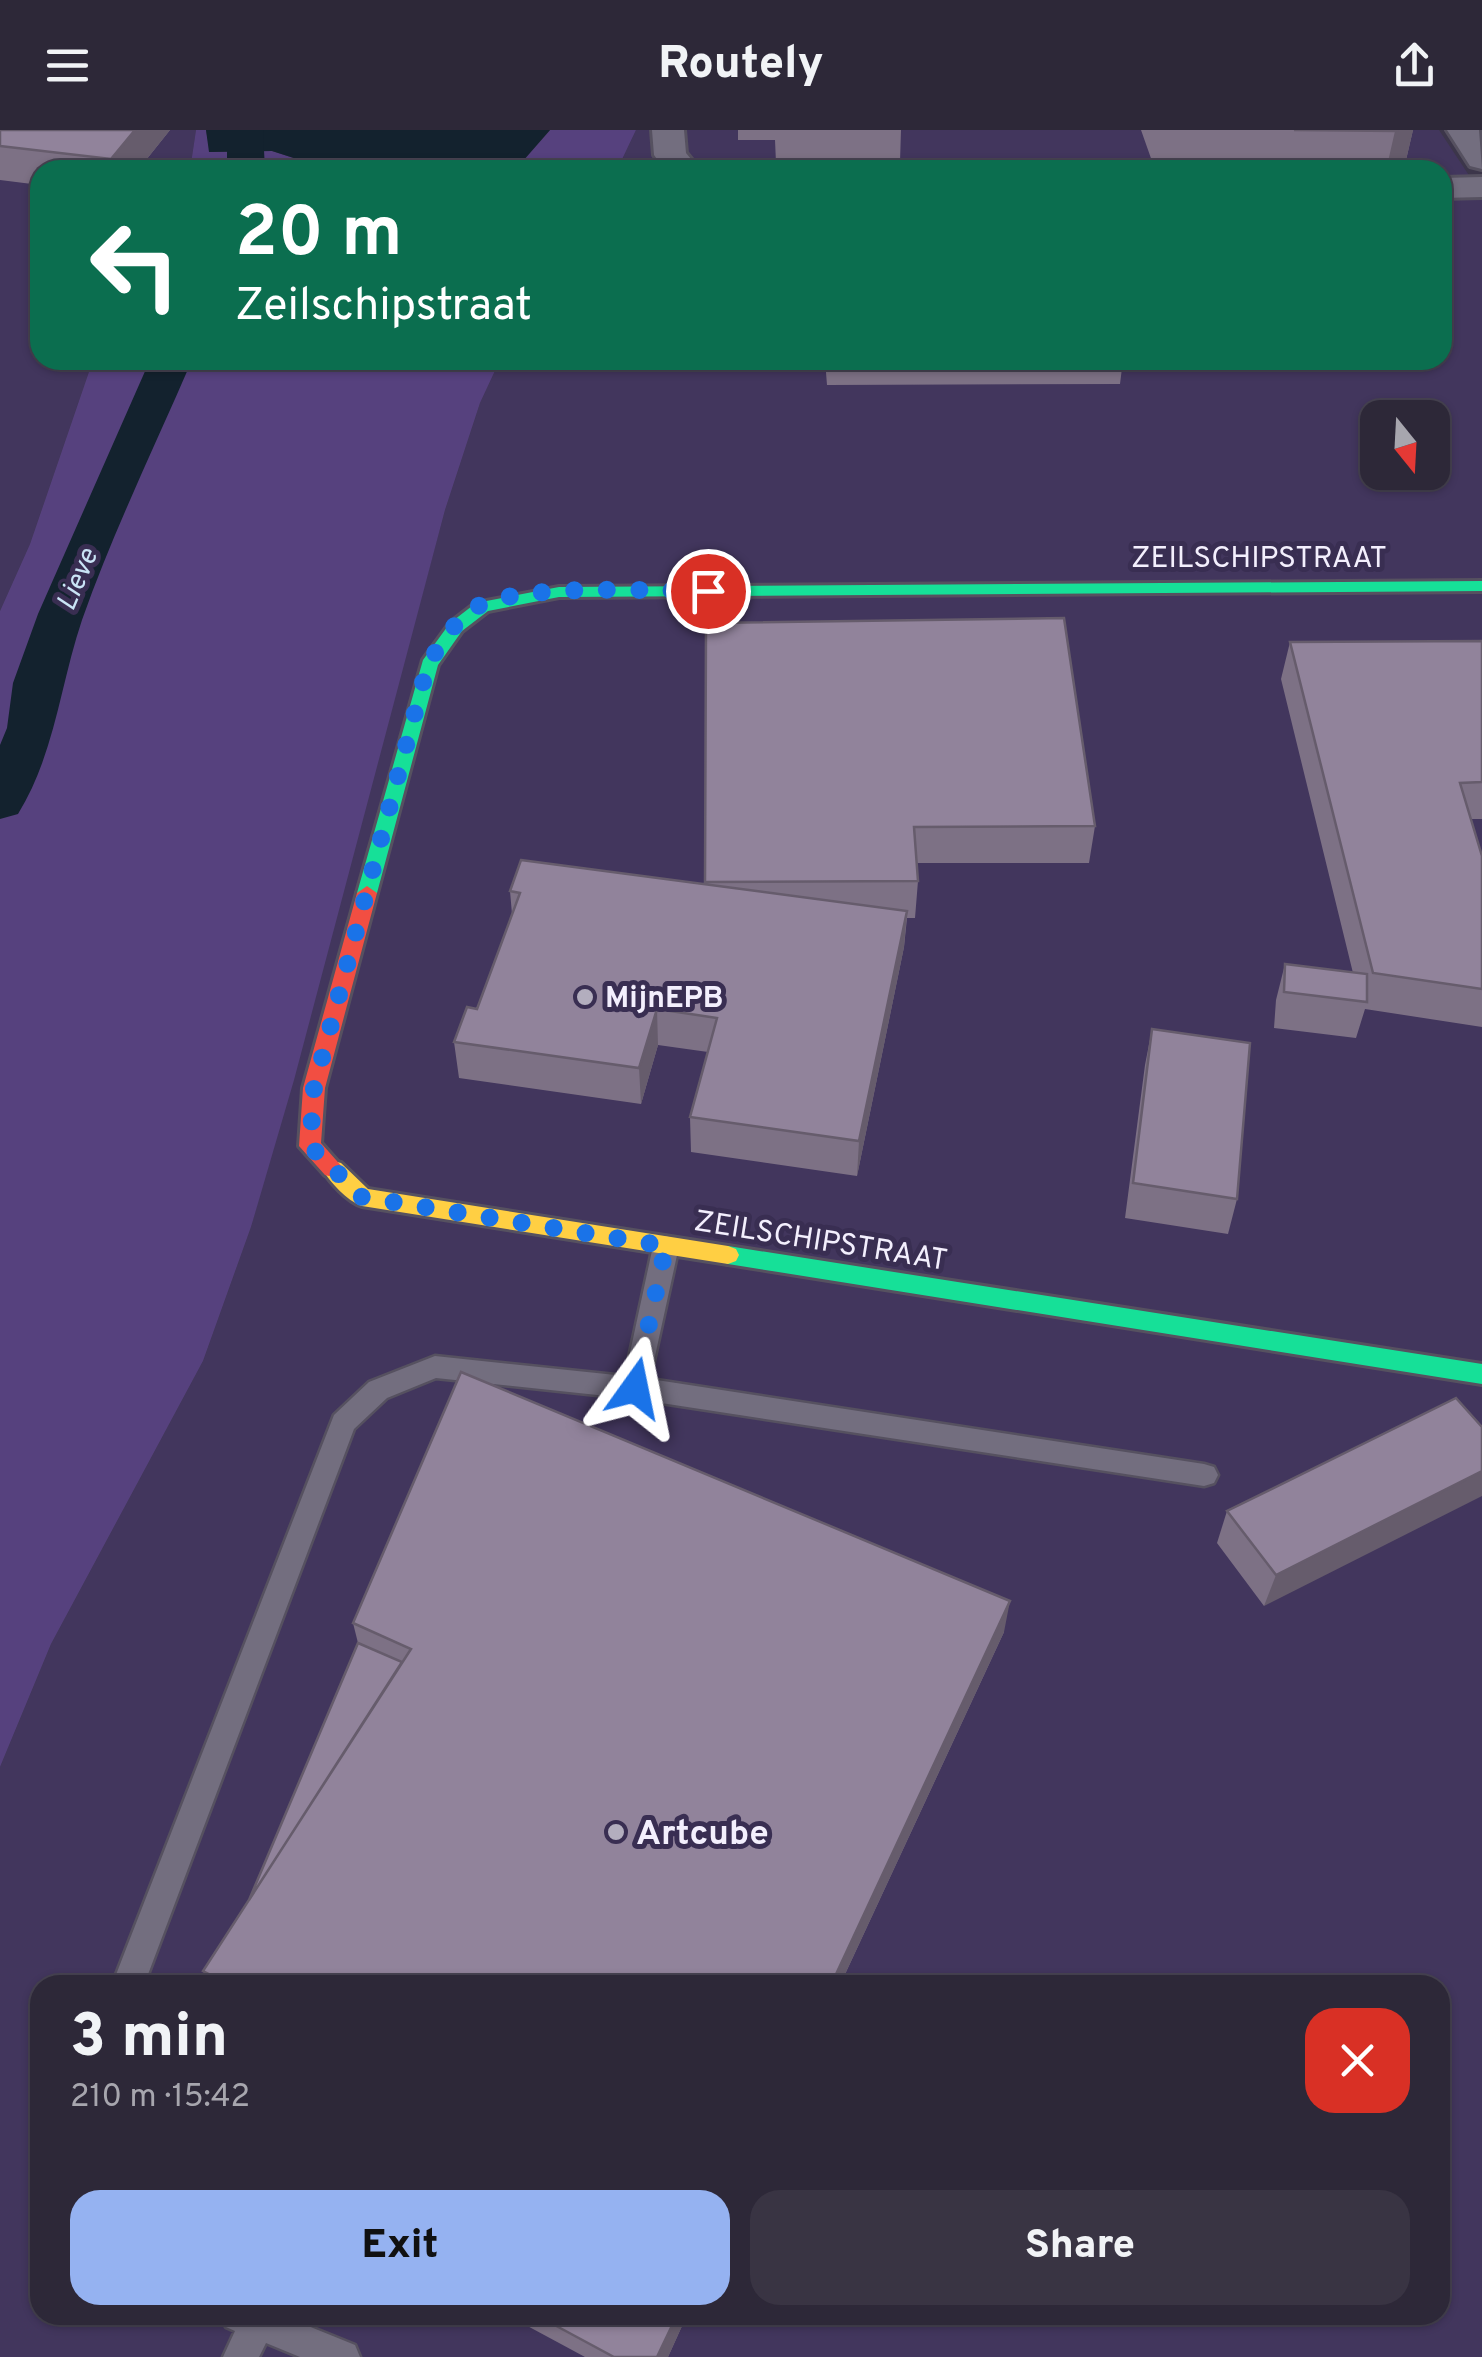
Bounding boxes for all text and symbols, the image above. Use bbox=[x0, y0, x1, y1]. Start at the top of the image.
text: Routely bbox=[658, 37, 824, 94]
icon: menu bbox=[40, 38, 95, 93]
icon: share bbox=[1387, 38, 1442, 93]
text: 20 m bbox=[235, 192, 403, 281]
icon: left bbox=[70, 200, 200, 330]
text: Zeilschipstraat bbox=[235, 279, 532, 336]
north arrow bbox=[1360, 400, 1450, 490]
map controls bbox=[1360, 400, 1450, 490]
street label: ZEILSCHIPSTRAAT bbox=[1131, 541, 1387, 578]
water label: Lieve bbox=[50, 543, 108, 617]
pin bbox=[666, 549, 751, 634]
icon: arrive bbox=[681, 564, 736, 619]
place label: MijnEPB bbox=[605, 981, 723, 1018]
marker: MijnEPB bbox=[574, 986, 596, 1008]
street label: ZEILSCHIPSTRAAT bbox=[691, 1204, 950, 1281]
position arrow bbox=[583, 1336, 687, 1440]
place label: Artcube bbox=[636, 1813, 769, 1857]
marker: Artcube bbox=[605, 1821, 627, 1843]
text: 3 min bbox=[70, 2002, 228, 2078]
button: close bbox=[1305, 2008, 1410, 2113]
text: 210 m · 15:42 bbox=[70, 2078, 250, 2118]
button: Exit bbox=[70, 2190, 730, 2305]
button: Share bbox=[750, 2190, 1410, 2305]

